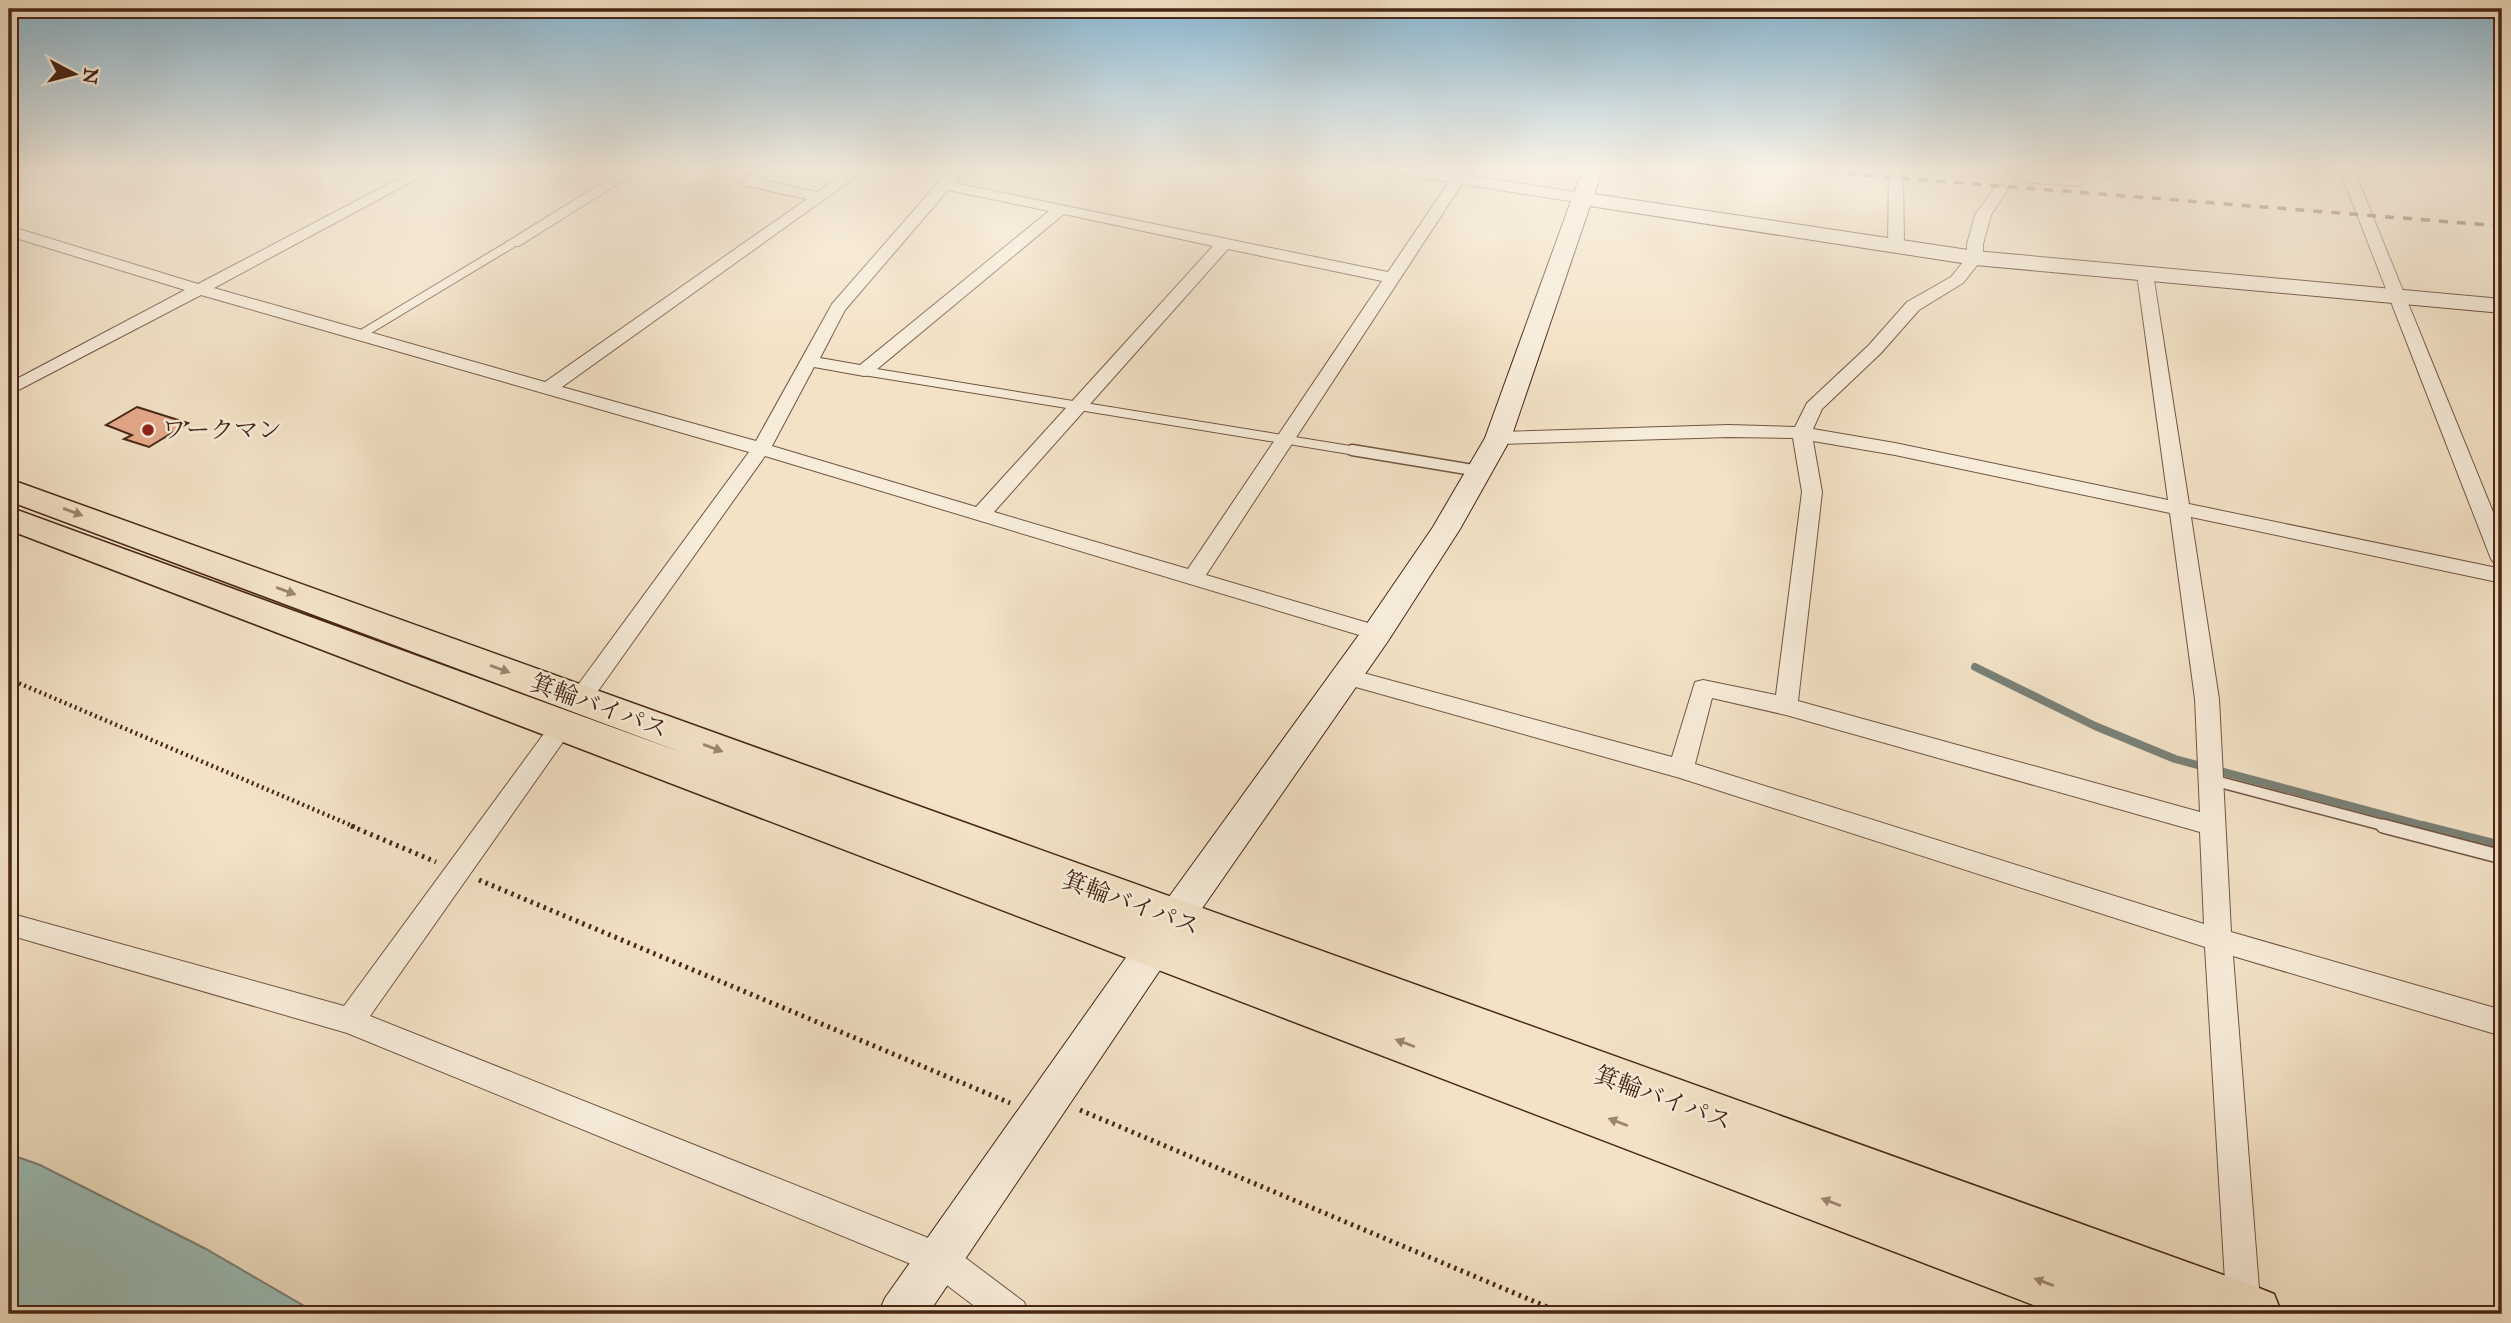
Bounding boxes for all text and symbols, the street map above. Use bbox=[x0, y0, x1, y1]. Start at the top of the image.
north arrow bbox=[38, 38, 108, 108]
text: N bbox=[78, 67, 103, 85]
place label: ワークマン bbox=[162, 415, 282, 445]
marker: ワークマン bbox=[140, 422, 156, 438]
one-way arrow bbox=[62, 507, 83, 518]
one-way arrow bbox=[276, 586, 297, 597]
one-way arrow bbox=[489, 664, 510, 675]
street label: 箕輪バイパス bbox=[526, 667, 672, 745]
one-way arrow bbox=[703, 743, 724, 754]
street label: 箕輪バイパス bbox=[1058, 864, 1204, 942]
one-way arrow bbox=[1394, 1037, 1415, 1048]
street label: 箕輪バイパス bbox=[1590, 1059, 1736, 1137]
one-way arrow bbox=[1608, 1117, 1629, 1128]
one-way arrow bbox=[1821, 1196, 1842, 1207]
one-way arrow bbox=[2034, 1276, 2055, 1287]

